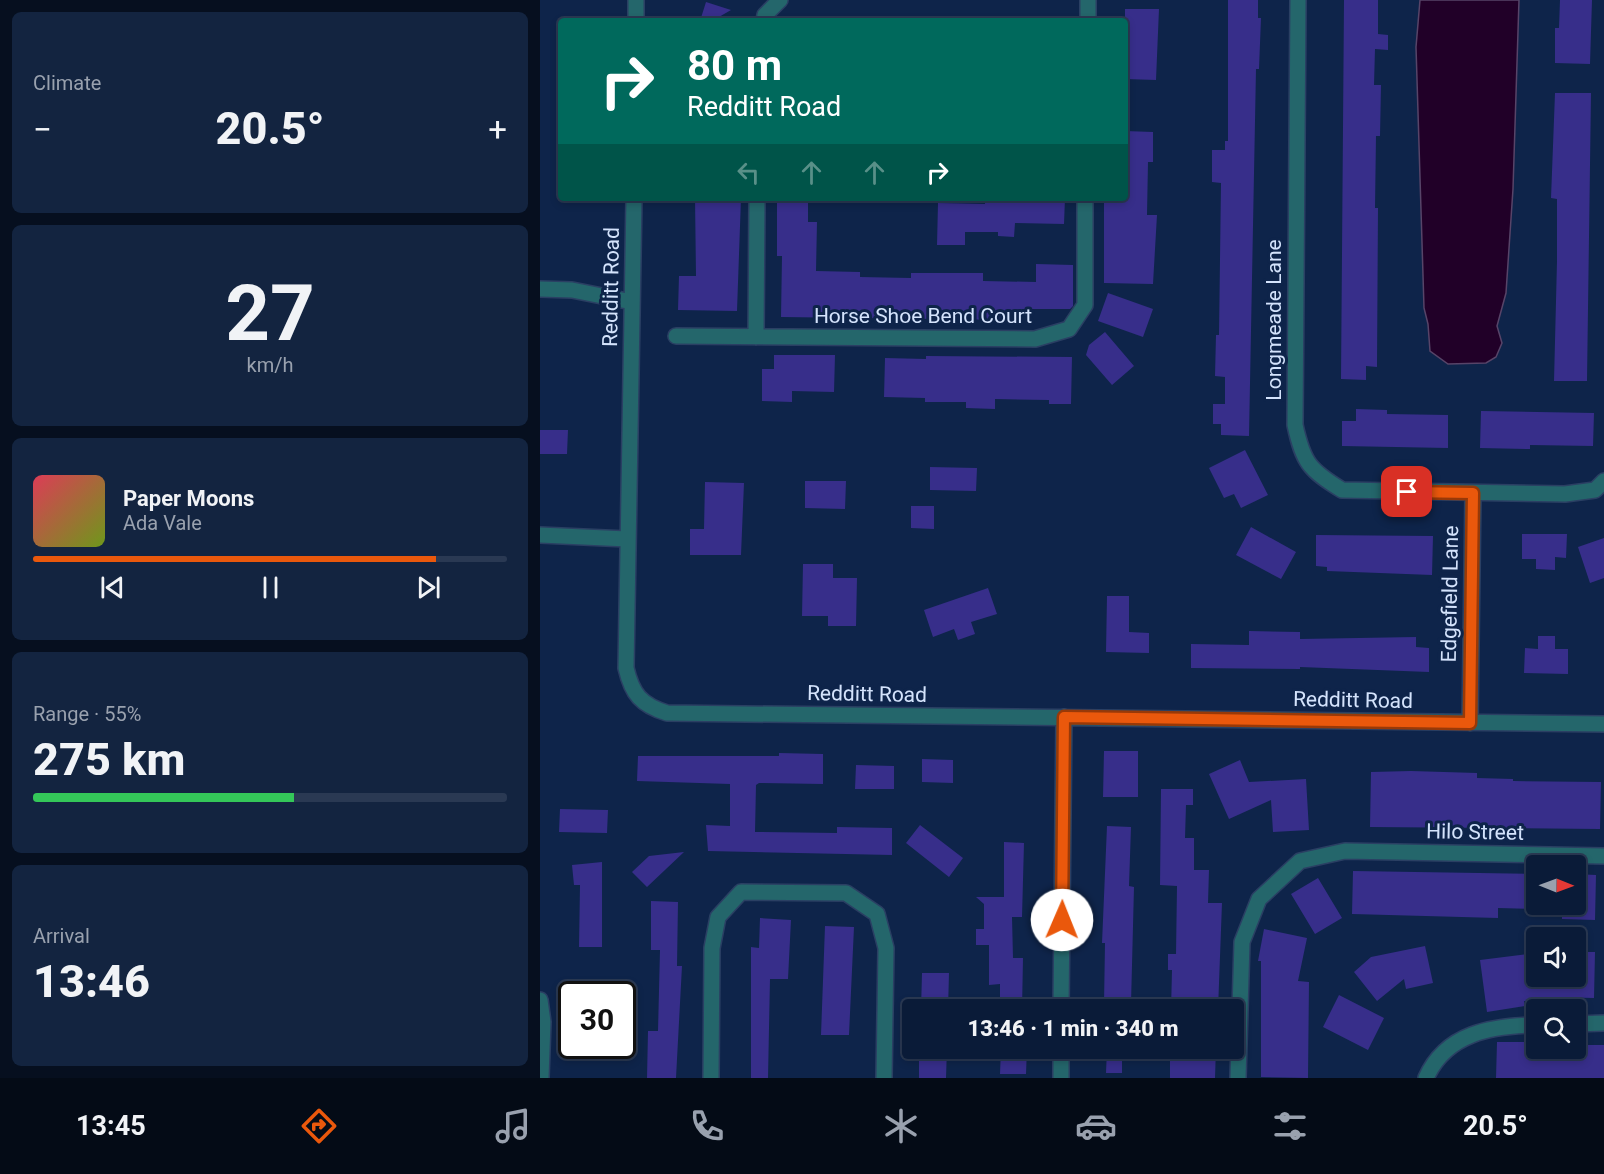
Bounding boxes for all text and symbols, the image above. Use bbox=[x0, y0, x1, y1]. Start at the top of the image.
text: 80 m bbox=[687, 41, 782, 90]
icon: right bbox=[588, 42, 666, 120]
text: Climate bbox=[33, 71, 101, 95]
text: Redditt Road bbox=[687, 91, 841, 123]
text: 20.5° bbox=[216, 102, 325, 155]
text: − bbox=[33, 110, 52, 149]
text: + bbox=[488, 110, 507, 149]
icon: left bbox=[732, 156, 765, 189]
icon: ahead bbox=[795, 156, 828, 189]
icon: ahead bbox=[858, 156, 891, 189]
icon: right bbox=[921, 156, 954, 189]
street label: Redditt Road bbox=[598, 227, 624, 347]
street label: Longmeade Lane bbox=[1262, 239, 1286, 401]
text: 27 bbox=[225, 268, 315, 359]
street label: Horse Shoe Bend Court bbox=[814, 304, 1032, 328]
text: km/h bbox=[247, 353, 293, 377]
pin bbox=[1381, 466, 1432, 517]
icon: arrive bbox=[1390, 475, 1423, 508]
text: Paper Moons bbox=[123, 486, 254, 511]
text: Ada Vale bbox=[123, 511, 202, 535]
street label: Edgefield Lane bbox=[1437, 525, 1463, 663]
icon: previous bbox=[96, 571, 129, 604]
icon: pause bbox=[254, 571, 287, 604]
icon: next bbox=[412, 571, 445, 604]
street label: Redditt Road bbox=[807, 681, 927, 707]
street label: Redditt Road bbox=[1293, 687, 1413, 713]
text: Range · 55% bbox=[33, 702, 141, 726]
text: 275 km bbox=[33, 733, 185, 786]
street label: Hilo Street bbox=[1426, 819, 1524, 845]
north arrow bbox=[1526, 855, 1586, 915]
map controls bbox=[1526, 855, 1586, 1059]
position arrow bbox=[1030, 888, 1094, 952]
text: Arrival bbox=[33, 924, 90, 948]
button: sound bbox=[1526, 927, 1586, 987]
text: 13:46 bbox=[33, 955, 150, 1008]
speed limit sign: 30 bbox=[558, 981, 636, 1059]
button: search bbox=[1526, 999, 1586, 1059]
text: 13:46 · 1 min · 340 m bbox=[968, 1016, 1178, 1041]
icon: directions bbox=[298, 1105, 340, 1147]
icon: music bbox=[492, 1105, 534, 1147]
icon: phone bbox=[686, 1105, 728, 1147]
icon: climate bbox=[880, 1105, 922, 1147]
icon: car bbox=[1075, 1105, 1117, 1147]
icon: filters bbox=[1269, 1105, 1311, 1147]
text: 13:45 bbox=[76, 1110, 146, 1142]
text: 20.5° bbox=[1463, 1110, 1528, 1142]

